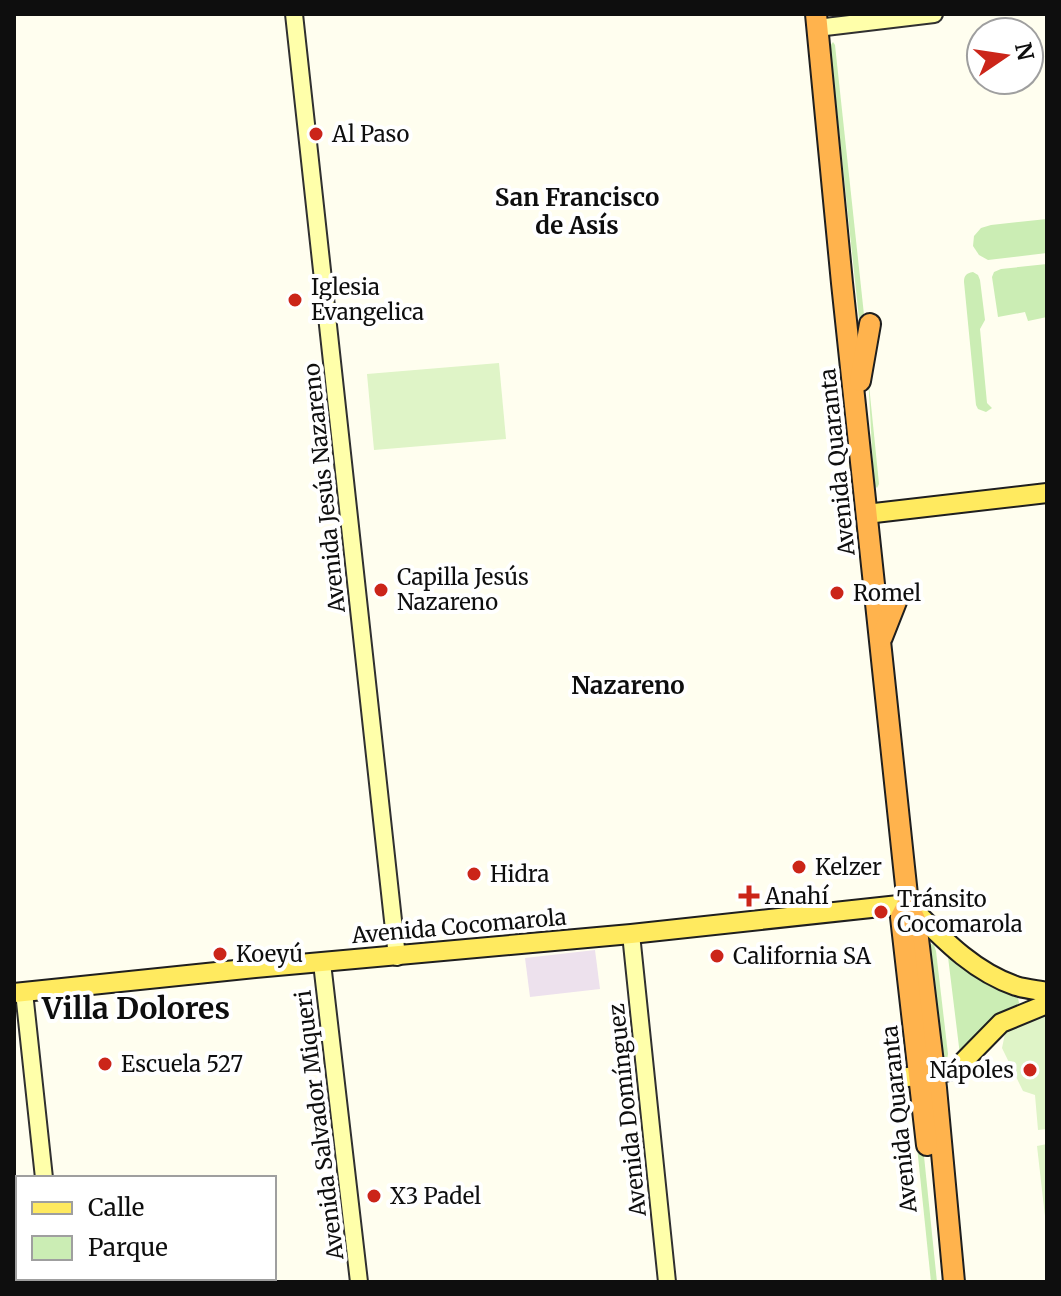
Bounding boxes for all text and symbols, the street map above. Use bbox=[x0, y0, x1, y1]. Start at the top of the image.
north arrow bbox=[965, 16, 1045, 96]
text: N bbox=[1009, 40, 1040, 64]
place label: Al Paso bbox=[331, 120, 409, 148]
marker: Al Paso bbox=[307, 125, 325, 143]
district label: San Francisco de Asís bbox=[495, 182, 659, 241]
place label: Iglesia Evangelica bbox=[311, 273, 424, 326]
marker: Iglesia Evangelica bbox=[286, 291, 304, 309]
street label: Avenida Jesús Nazareno bbox=[297, 362, 351, 615]
street label: Avenida Quaranta bbox=[813, 367, 861, 558]
place label: Capilla Jesús Nazareno bbox=[397, 563, 529, 616]
place label: Romel bbox=[853, 579, 921, 607]
marker: Capilla Jesús Nazareno bbox=[372, 581, 390, 599]
marker: Romel bbox=[828, 584, 846, 602]
district label: Nazareno bbox=[571, 670, 685, 701]
place label: Kelzer bbox=[815, 853, 882, 881]
marker: Kelzer bbox=[790, 858, 808, 876]
place label: Hidra bbox=[490, 860, 549, 888]
marker: Hidra bbox=[465, 865, 483, 883]
place label: Anahí bbox=[764, 882, 829, 910]
place label: Tránsito Cocomarola bbox=[897, 885, 1023, 938]
marker: Anahí bbox=[740, 887, 758, 905]
street label: Avenida Cocomarola bbox=[349, 903, 568, 949]
marker: Tránsito Cocomarola bbox=[872, 903, 890, 921]
place label: Koeyú bbox=[236, 940, 303, 968]
place label: California SA bbox=[733, 942, 872, 970]
marker: Koeyú bbox=[211, 945, 229, 963]
marker: California SA bbox=[708, 947, 726, 965]
district label: Villa Dolores bbox=[41, 989, 230, 1027]
street label: Avenida Salvador Miqueri bbox=[289, 989, 350, 1262]
street label: Avenida Domínguez bbox=[602, 1002, 652, 1219]
street label: Avenida Quaranta bbox=[875, 1024, 923, 1215]
place label: Escuela 527 bbox=[121, 1050, 243, 1078]
marker: Escuela 527 bbox=[96, 1055, 114, 1073]
place label: Nápoles bbox=[930, 1056, 1014, 1084]
marker: Nápoles bbox=[1021, 1061, 1039, 1079]
legend bbox=[16, 1176, 276, 1280]
place label: X3 Padel bbox=[390, 1182, 481, 1210]
marker: X3 Padel bbox=[365, 1187, 383, 1205]
text: Calle bbox=[88, 1192, 144, 1223]
text: Parque bbox=[88, 1232, 168, 1263]

